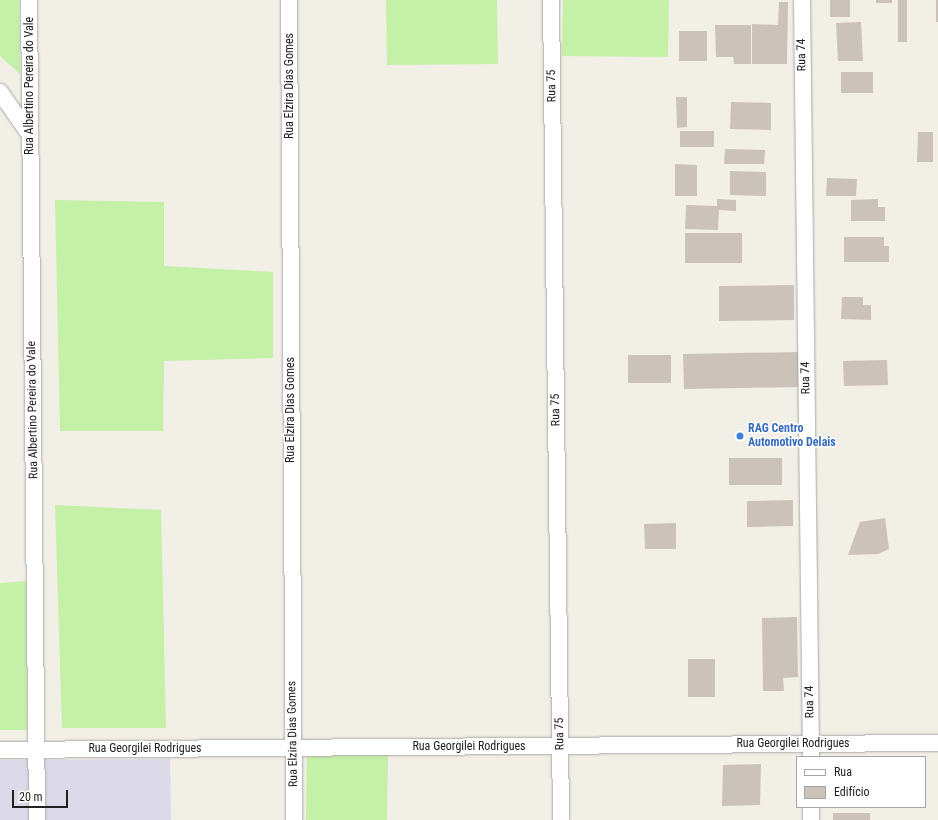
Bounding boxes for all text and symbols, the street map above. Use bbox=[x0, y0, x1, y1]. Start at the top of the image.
street label: Rua Albertino Pereira do Vale bbox=[23, 17, 37, 155]
street label: Rua Elzira Dias Gomes bbox=[283, 33, 297, 139]
street label: Rua 74 bbox=[795, 39, 809, 71]
street label: Rua 75 bbox=[545, 70, 559, 102]
street label: Rua Albertino Pereira do Vale bbox=[25, 341, 41, 479]
street label: Rua Elzira Dias Gomes bbox=[284, 357, 298, 463]
street label: Rua 74 bbox=[799, 362, 813, 394]
street label: Rua 75 bbox=[549, 394, 563, 426]
place label: RAG Centro Automotivo Delais bbox=[748, 422, 836, 450]
marker: RAG Centro Automotivo Delais bbox=[735, 431, 745, 441]
street label: Rua Elzira Dias Gomes bbox=[285, 681, 301, 787]
street label: Rua 74 bbox=[803, 686, 817, 718]
street label: Rua 75 bbox=[553, 718, 567, 750]
street label: Rua Georgilei Rodrigues bbox=[736, 737, 850, 751]
street label: Rua Georgilei Rodrigues bbox=[412, 740, 526, 754]
street label: Rua Georgilei Rodrigues bbox=[88, 742, 202, 756]
legend bbox=[796, 756, 926, 808]
text: Rua bbox=[834, 765, 852, 779]
scale bar bbox=[14, 782, 70, 808]
text: Edifício bbox=[834, 785, 870, 799]
text: 20 m bbox=[19, 790, 43, 804]

